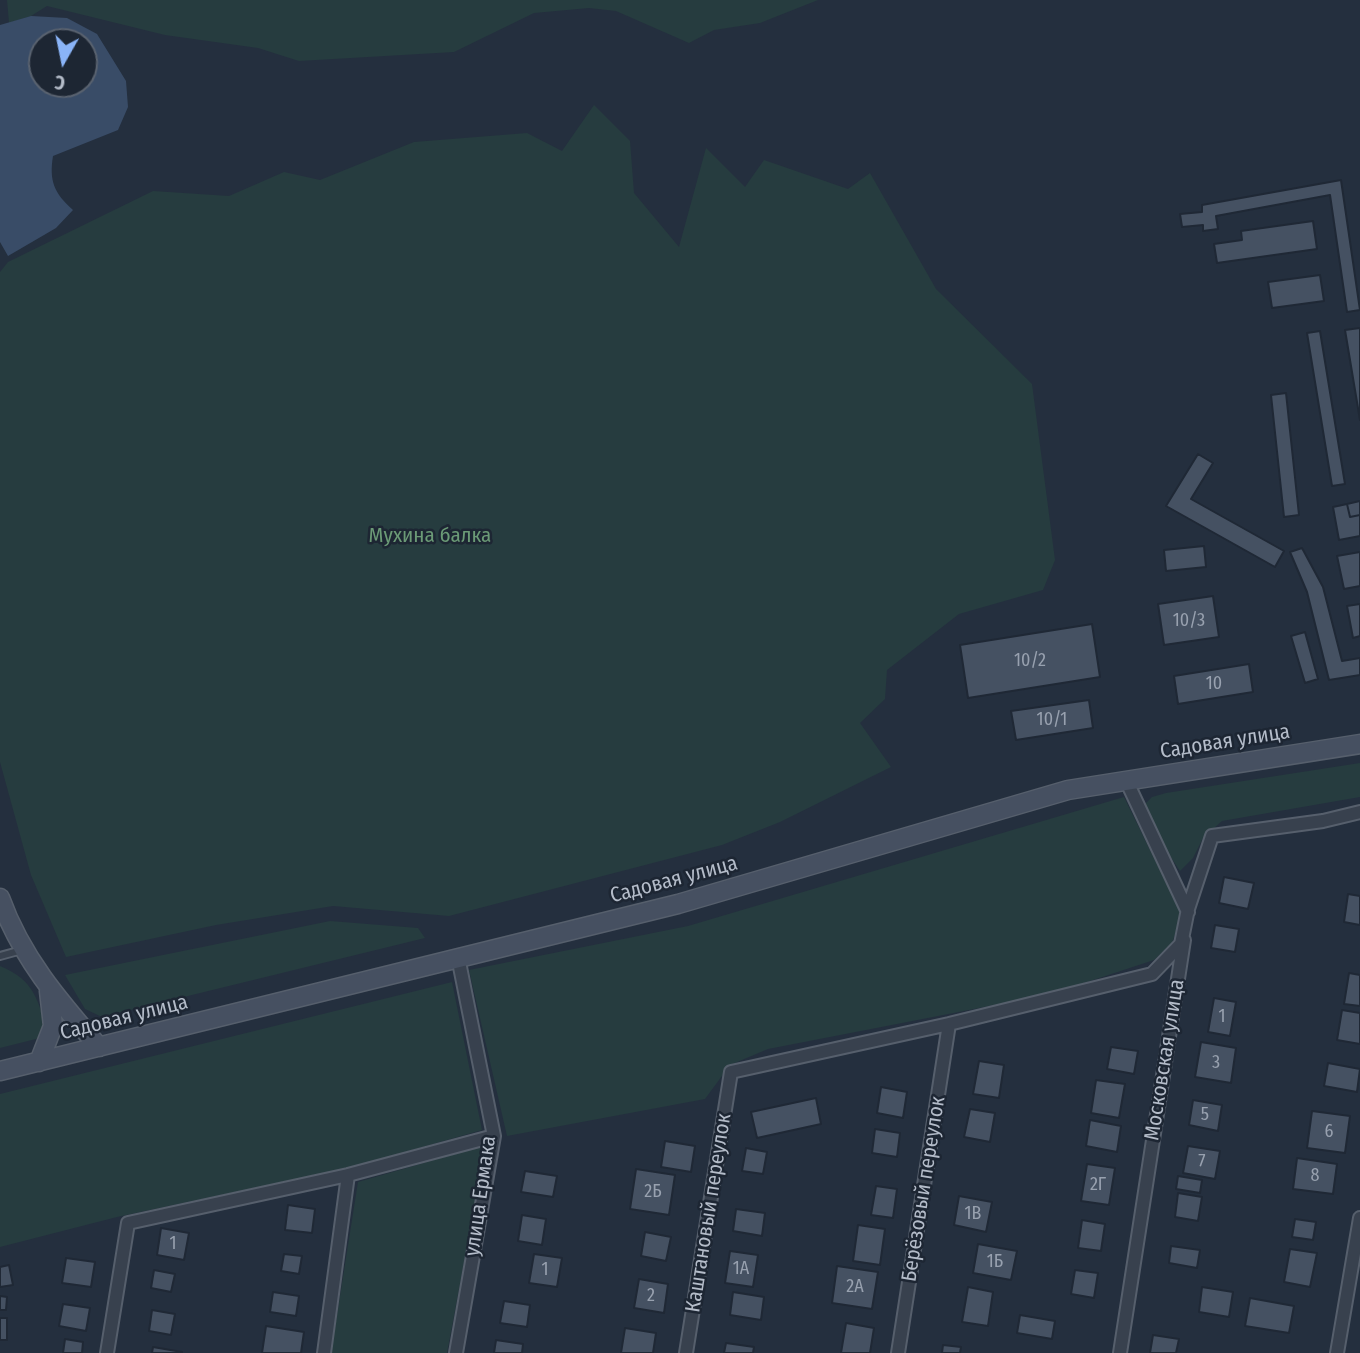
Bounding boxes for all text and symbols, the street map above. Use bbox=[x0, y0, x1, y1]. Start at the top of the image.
north arrow bbox=[28, 28, 98, 98]
text: С bbox=[53, 70, 67, 94]
park label: Мухина балка bbox=[369, 523, 491, 549]
house number: 10/3 bbox=[1173, 610, 1205, 632]
house number: 10/2 bbox=[1014, 650, 1046, 672]
house number: 10 bbox=[1206, 673, 1222, 695]
house number: 10/1 bbox=[1037, 709, 1067, 731]
street label: Садовая улица bbox=[1158, 719, 1292, 765]
street label: Садовая улица bbox=[608, 851, 740, 909]
street label: Московская улица bbox=[1140, 978, 1190, 1142]
street label: Садовая улица bbox=[57, 990, 191, 1046]
house number: 1 bbox=[1218, 1006, 1226, 1028]
house number: 3 bbox=[1212, 1052, 1220, 1074]
street label: Берёзовый переулок bbox=[897, 1095, 951, 1283]
house number: 5 bbox=[1201, 1104, 1209, 1126]
street label: Каштановый переулок bbox=[681, 1112, 737, 1314]
house number: 6 bbox=[1325, 1121, 1333, 1143]
street label: улица Ермака bbox=[460, 1134, 502, 1258]
house number: 7 bbox=[1198, 1151, 1206, 1173]
house number: 8 bbox=[1311, 1165, 1319, 1187]
house number: 2Г bbox=[1090, 1174, 1106, 1196]
house number: 2Б bbox=[644, 1181, 662, 1203]
house number: 1В bbox=[965, 1203, 981, 1225]
house number: 1 bbox=[169, 1233, 177, 1255]
house number: 1Б bbox=[987, 1251, 1003, 1273]
house number: 1А bbox=[733, 1258, 749, 1280]
house number: 1 bbox=[541, 1259, 549, 1281]
house number: 2А bbox=[846, 1276, 864, 1298]
house number: 2 bbox=[647, 1285, 655, 1307]

